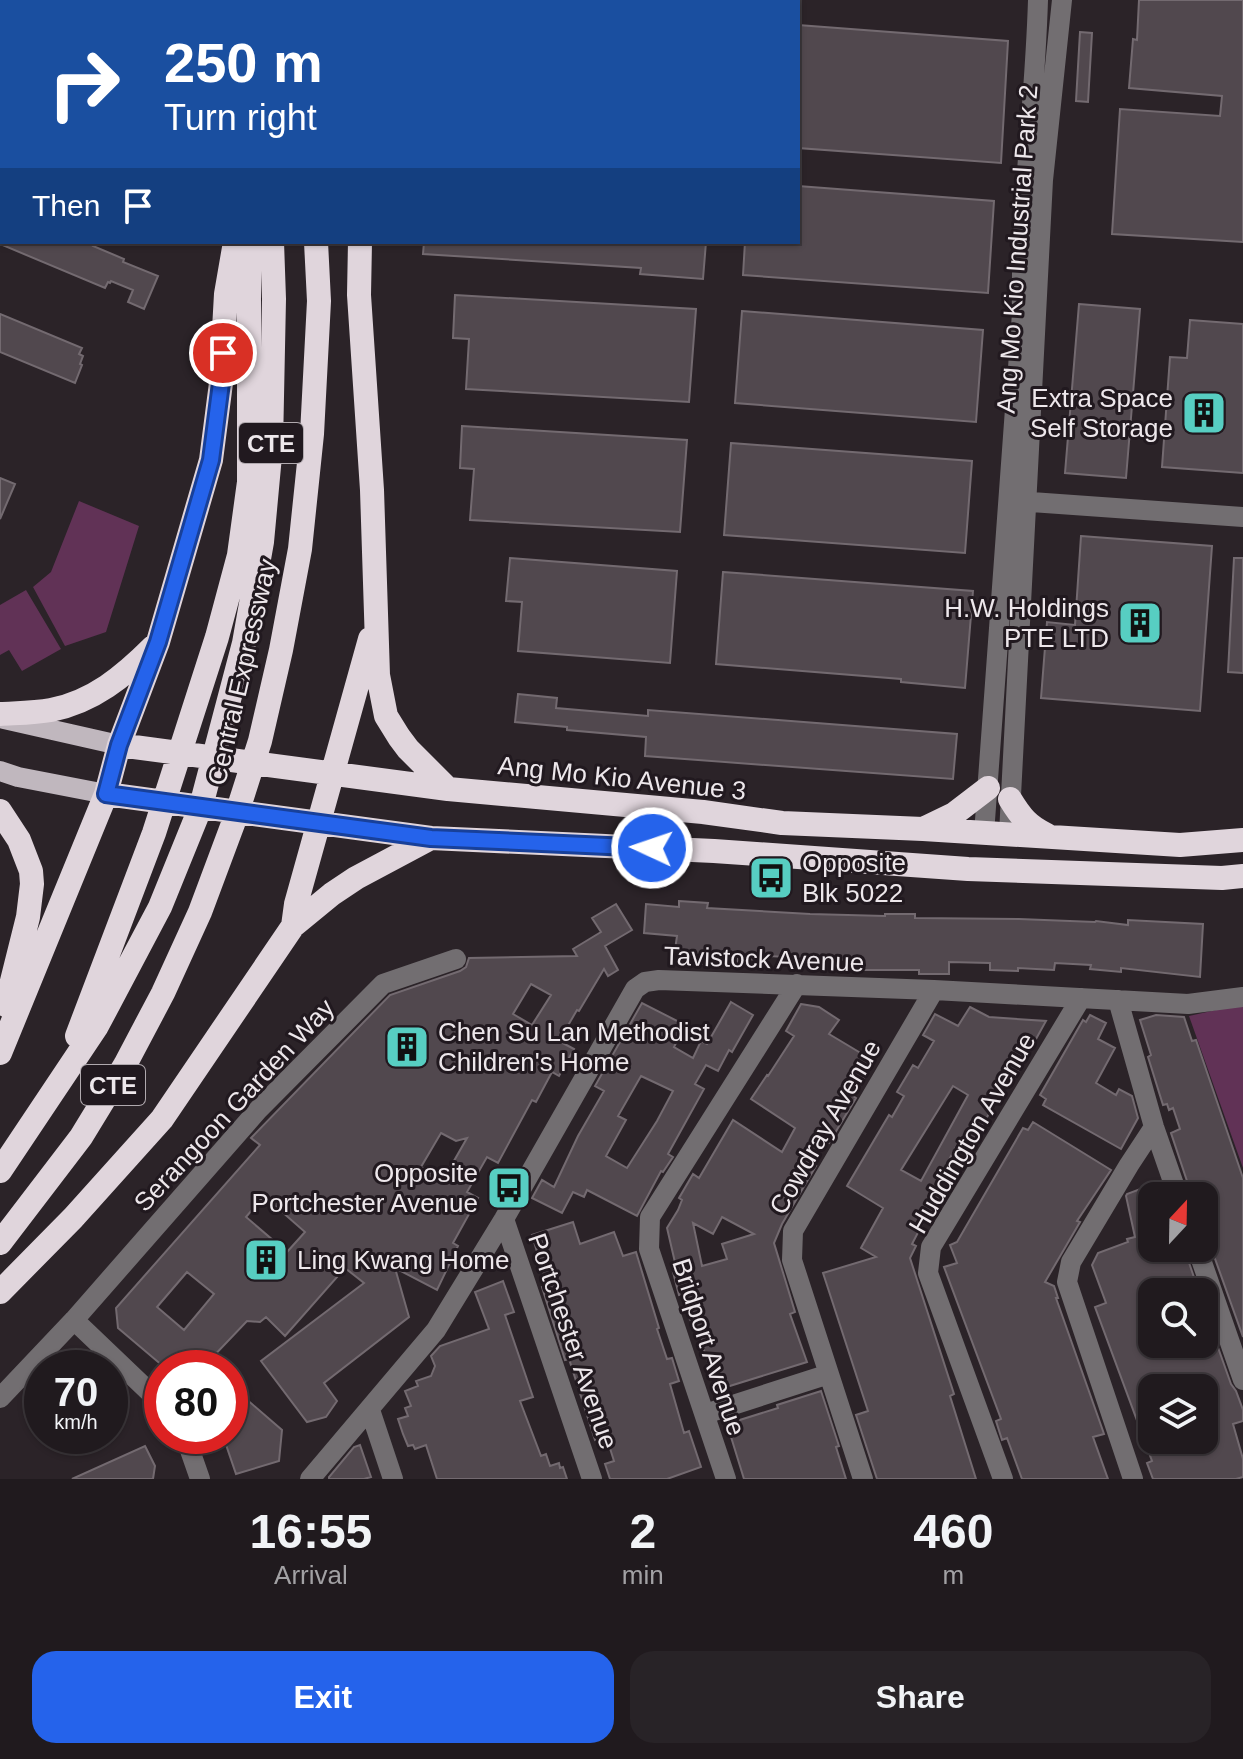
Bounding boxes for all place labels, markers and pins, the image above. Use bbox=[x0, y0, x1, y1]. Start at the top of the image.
pin bbox=[189, 319, 257, 387]
place label: Extra Space Self Storage bbox=[1030, 383, 1173, 443]
building icon: Extra Space Self Storage bbox=[1180, 389, 1228, 437]
place label: H.W. Holdings PTE LTD bbox=[944, 593, 1109, 653]
building icon: H.W. Holdings PTE LTD bbox=[1116, 599, 1164, 647]
place label: Opposite Blk 5022 bbox=[802, 848, 906, 908]
bus stop icon: Opposite Blk 5022 bbox=[747, 854, 795, 902]
place label: Chen Su Lan Methodist Children's Home bbox=[438, 1017, 711, 1077]
building icon: Chen Su Lan Methodist Children's Home bbox=[383, 1023, 431, 1071]
place label: Opposite Portchester Avenue bbox=[252, 1158, 478, 1218]
bus stop icon: Opposite Portchester Avenue bbox=[485, 1164, 533, 1212]
building icon: Ling Kwang Home bbox=[242, 1236, 290, 1284]
place label: Ling Kwang Home bbox=[297, 1245, 509, 1275]

